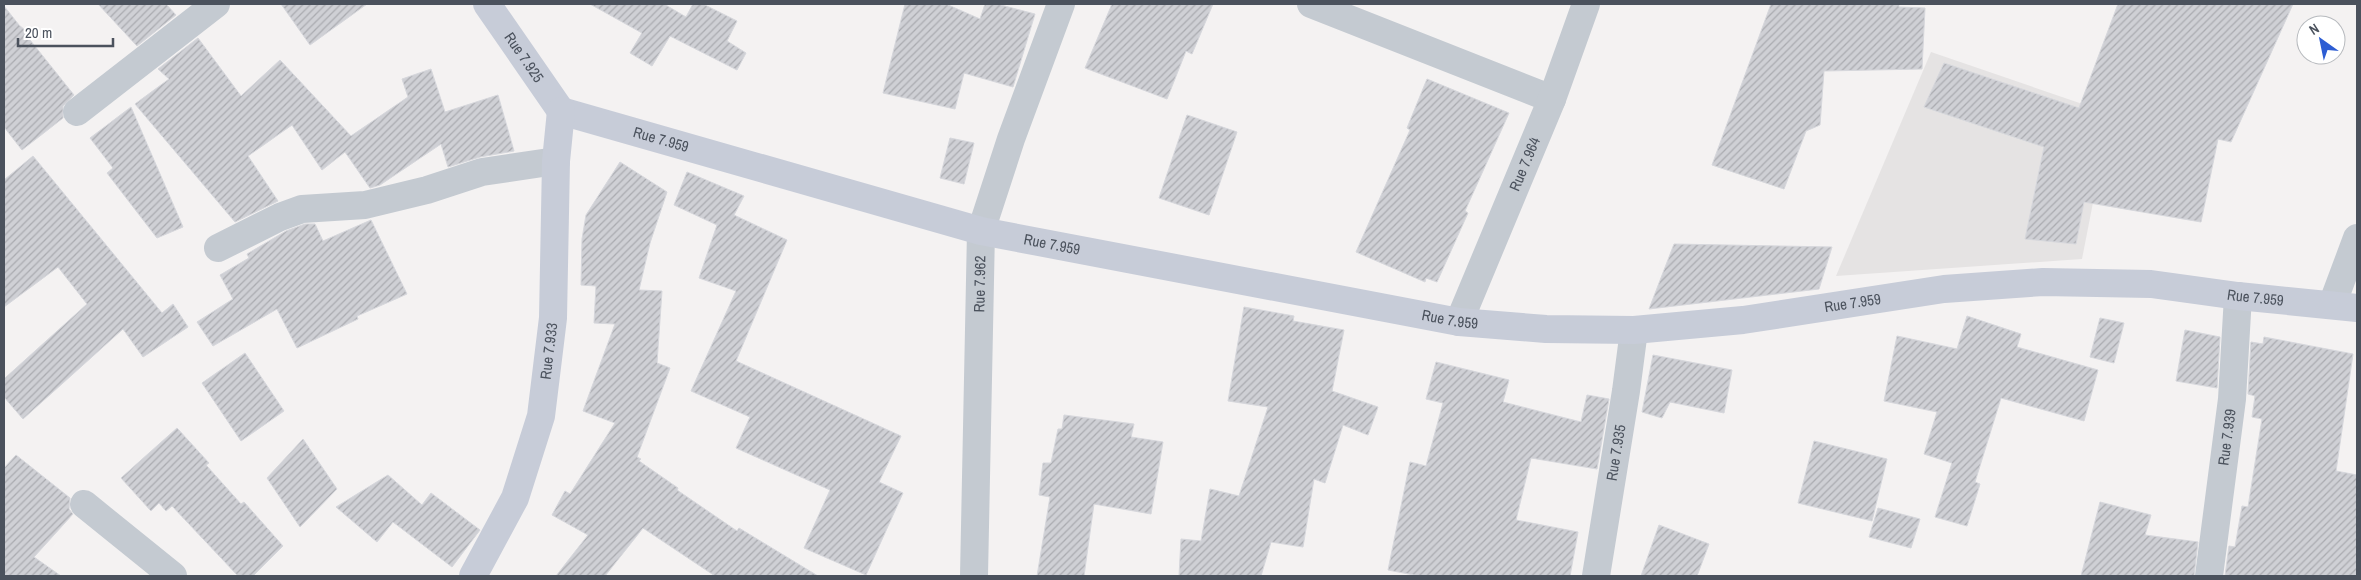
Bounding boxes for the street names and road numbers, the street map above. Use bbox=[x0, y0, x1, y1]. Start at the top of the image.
street label: Rue 7.925 bbox=[500, 28, 549, 87]
street label: Rue 7.959 bbox=[631, 121, 691, 157]
street label: Rue 7.964 bbox=[1504, 134, 1545, 194]
street label: Rue 7.959 bbox=[1022, 228, 1082, 260]
street label: Rue 7.962 bbox=[968, 255, 991, 313]
street label: Rue 7.959 bbox=[2226, 284, 2285, 311]
street label: Rue 7.959 bbox=[1823, 288, 1882, 317]
street label: Rue 7.959 bbox=[1420, 304, 1479, 334]
street label: Rue 7.933 bbox=[535, 321, 562, 381]
street label: Rue 7.939 bbox=[2212, 407, 2241, 467]
street label: Rue 7.935 bbox=[1601, 423, 1630, 482]

